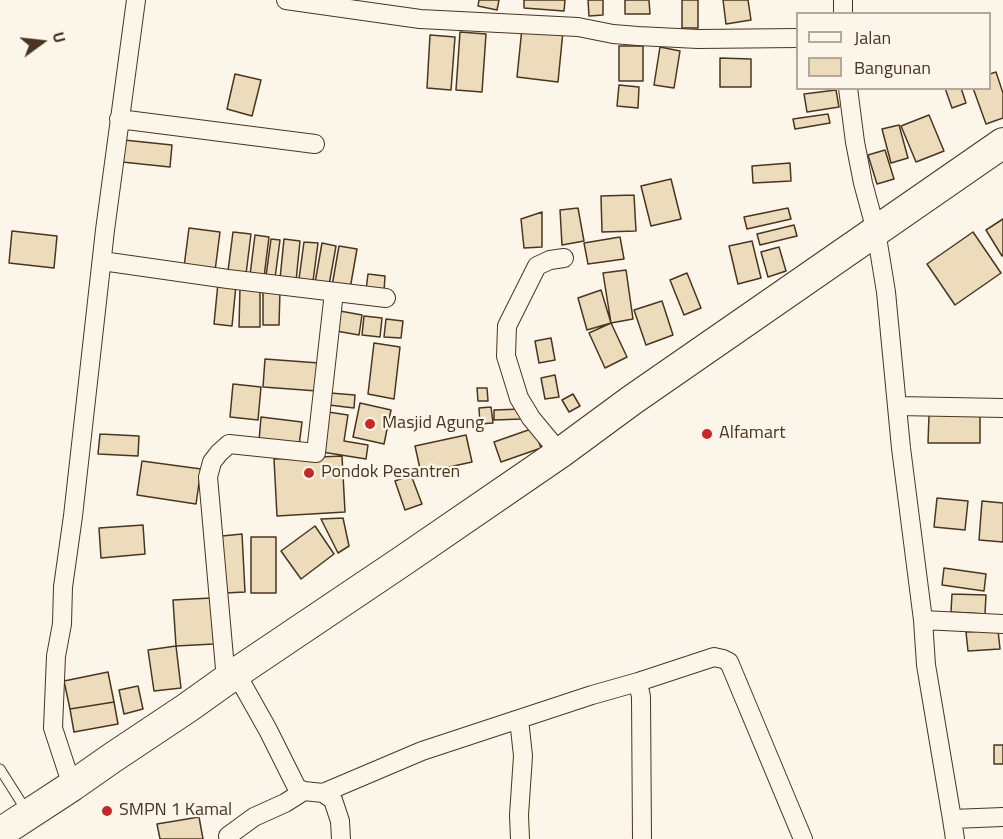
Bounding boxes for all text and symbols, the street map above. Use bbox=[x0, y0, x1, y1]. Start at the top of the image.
north arrow bbox=[12, 12, 72, 72]
legend bbox=[796, 12, 991, 90]
text: Jalan bbox=[854, 24, 891, 51]
text: U bbox=[46, 29, 72, 46]
text: Bangunan bbox=[854, 54, 931, 81]
place label: Masjid Agung bbox=[382, 413, 484, 435]
marker: Masjid Agung bbox=[363, 417, 377, 431]
place label: Alfamart bbox=[719, 423, 785, 445]
marker: Alfamart bbox=[700, 427, 714, 441]
place label: Pondok Pesantren bbox=[321, 462, 460, 484]
marker: Pondok Pesantren bbox=[302, 466, 316, 480]
place label: SMPN 1 Kamal bbox=[119, 800, 232, 822]
marker: SMPN 1 Kamal bbox=[100, 804, 114, 818]

